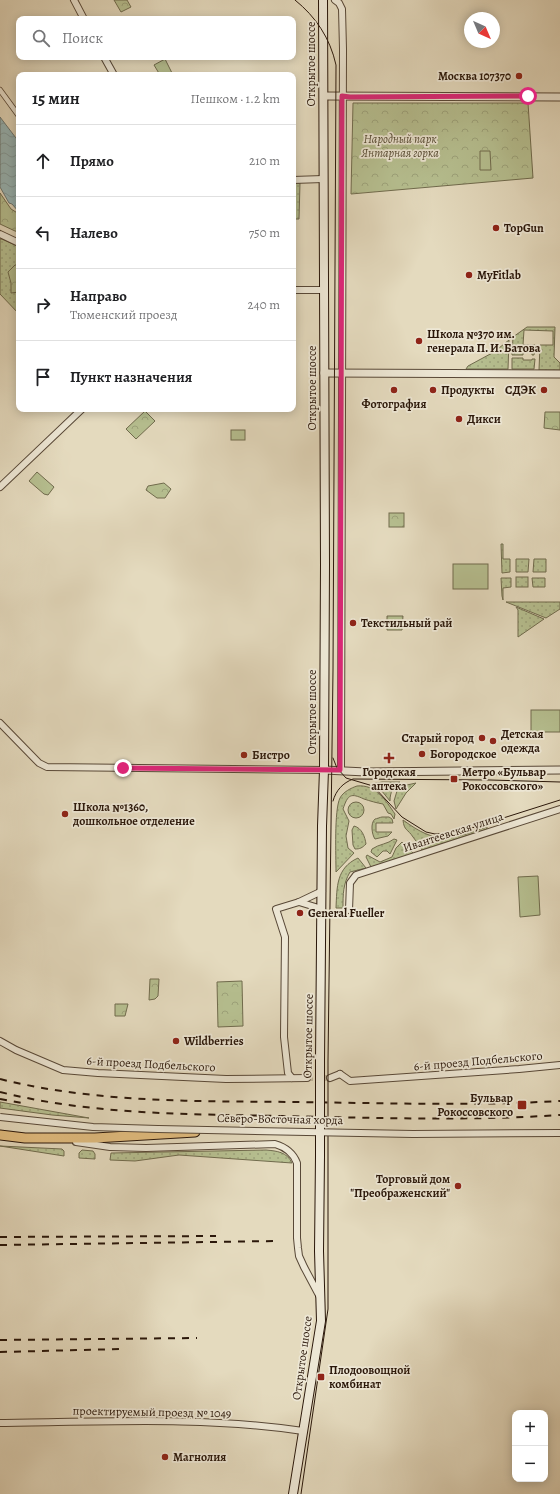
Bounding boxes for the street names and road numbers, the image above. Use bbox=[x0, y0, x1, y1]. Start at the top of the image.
street label: Открытое шоссе bbox=[303, 22, 319, 106]
street label: Открытое шоссе bbox=[304, 346, 320, 430]
street label: Открытое шоссе bbox=[304, 670, 320, 754]
street label: Ивантеевская улица bbox=[401, 808, 506, 856]
street label: Открытое шоссе bbox=[299, 993, 317, 1079]
street label: 6-й проезд Подбельского bbox=[413, 1047, 543, 1075]
street label: 6-й проезд Подбельского bbox=[86, 1053, 216, 1075]
street label: Северо-Восточная хорда bbox=[217, 1110, 344, 1128]
street label: Открытое шоссе bbox=[288, 1315, 316, 1401]
street label: проектируемый проезд № 1049 bbox=[72, 1403, 232, 1421]

